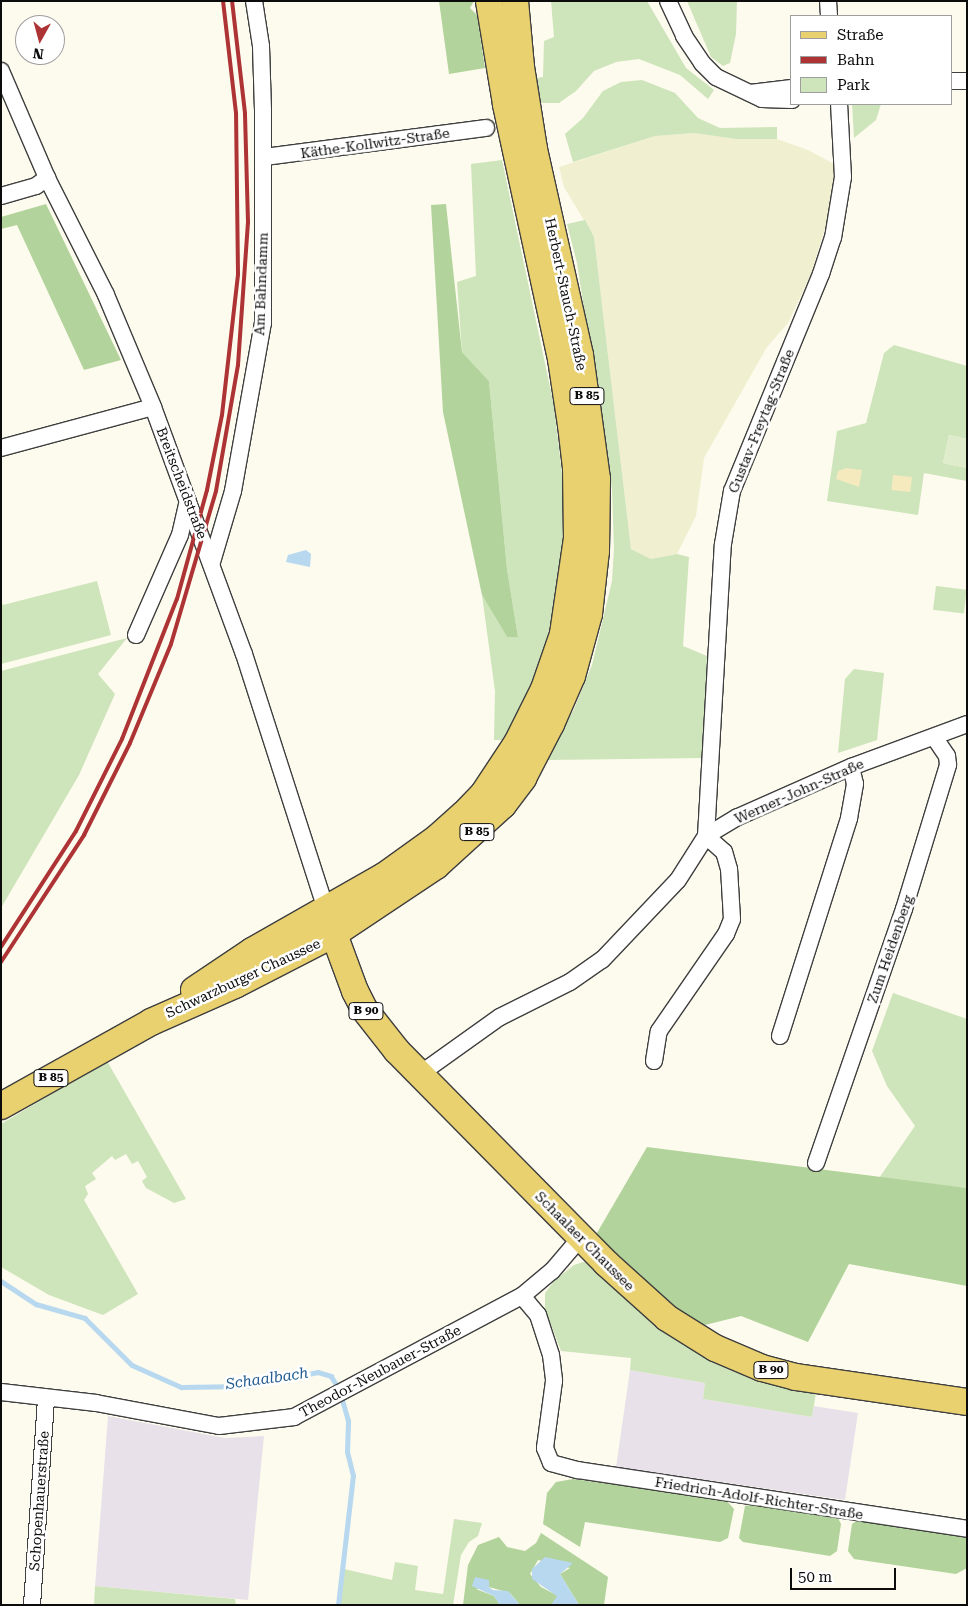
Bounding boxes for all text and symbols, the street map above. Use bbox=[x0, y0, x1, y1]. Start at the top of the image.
north arrow bbox=[15, 15, 65, 65]
legend bbox=[790, 15, 953, 105]
text: Straße bbox=[837, 26, 884, 44]
text: N bbox=[32, 45, 45, 62]
text: Bahn bbox=[837, 51, 874, 69]
text: Park bbox=[837, 76, 870, 94]
street label: Käthe-Kollwitz-Straße bbox=[299, 124, 451, 162]
street label: Herbert-Stauch-Straße bbox=[542, 216, 590, 372]
street label: Am Bahndamm bbox=[251, 232, 271, 336]
street label: Gustav-Freytag-Straße bbox=[724, 347, 798, 495]
road number: B 85 bbox=[568, 386, 606, 406]
street label: Breitscheidstraße bbox=[153, 425, 211, 541]
street label: Werner-John-Straße bbox=[732, 755, 866, 827]
road number: B 85 bbox=[458, 822, 496, 842]
street label: Zum Heidenberg bbox=[864, 893, 916, 1005]
street label: Schwarzburger Chaussee bbox=[163, 935, 323, 1021]
road number: B 90 bbox=[347, 1001, 385, 1020]
road number: B 85 bbox=[32, 1068, 70, 1088]
street label: Schaalaer Chaussee bbox=[532, 1188, 638, 1294]
street label: Theodor-Neubauer-Straße bbox=[296, 1321, 464, 1421]
road number: B 90 bbox=[752, 1360, 790, 1380]
water label: Schaalbach bbox=[225, 1364, 309, 1394]
street label: Schopenhauerstraße bbox=[26, 1430, 52, 1572]
street label: Friedrich-Adolf-Richter-Straße bbox=[654, 1473, 864, 1523]
scale bar bbox=[793, 1558, 899, 1590]
text: 50 m bbox=[798, 1568, 832, 1586]

